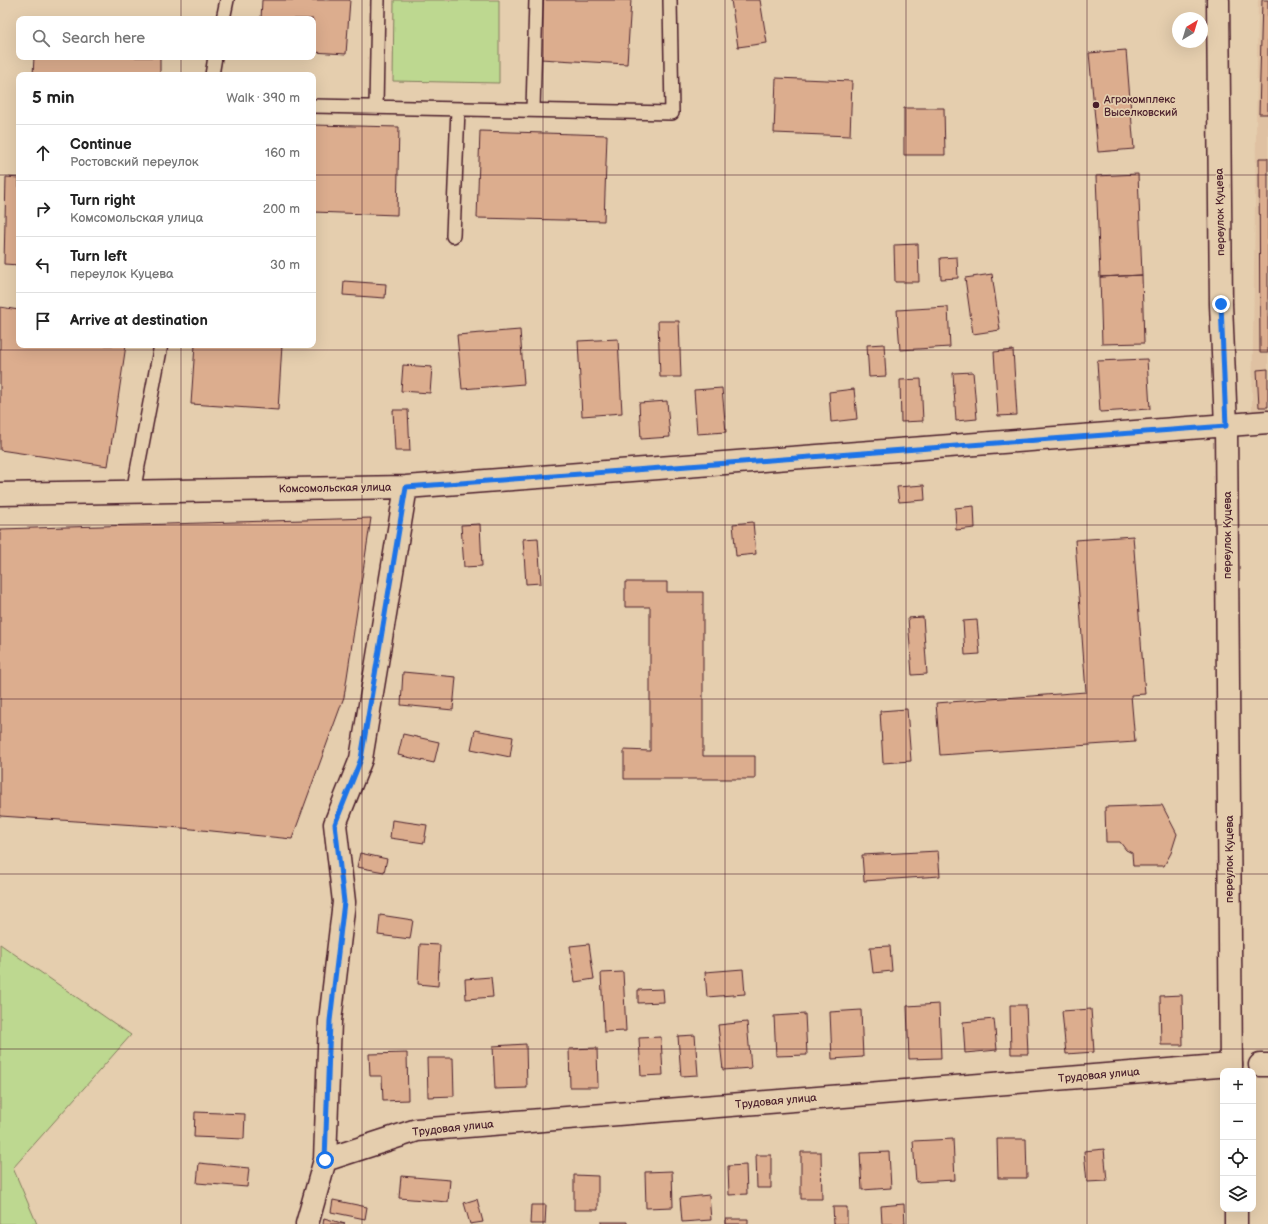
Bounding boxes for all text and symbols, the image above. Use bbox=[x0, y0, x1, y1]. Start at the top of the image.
north arrow bbox=[1172, 12, 1208, 48]
search box bbox=[16, 16, 316, 60]
icon: search bbox=[30, 27, 52, 49]
text: Search here bbox=[62, 29, 145, 48]
text: 5 min bbox=[32, 88, 75, 108]
text: Walk · 390 m bbox=[226, 90, 300, 106]
place label: Агрокомплекс Выселковский bbox=[1103, 93, 1178, 119]
marker: Агрокомплекс Выселковский bbox=[1091, 100, 1101, 110]
text: Continue bbox=[70, 135, 132, 154]
icon: ahead bbox=[32, 142, 54, 164]
text: 160 m bbox=[265, 145, 300, 161]
text: Ростовский переулок bbox=[70, 154, 199, 170]
street label: переулок Куцева bbox=[1213, 168, 1227, 256]
text: Turn right bbox=[70, 191, 135, 210]
icon: right bbox=[32, 198, 54, 220]
text: 200 m bbox=[263, 201, 300, 217]
text: Комсомольская улица bbox=[70, 210, 203, 226]
text: Turn left bbox=[70, 247, 127, 266]
icon: left bbox=[32, 254, 54, 276]
text: 30 m bbox=[270, 257, 300, 273]
text: переулок Куцева bbox=[70, 266, 174, 282]
route end bbox=[1212, 295, 1230, 313]
icon: arrive bbox=[32, 310, 54, 332]
text: Arrive at destination bbox=[70, 311, 208, 330]
street label: Комсомольская улица bbox=[278, 481, 392, 495]
street label: переулок Куцева bbox=[1221, 491, 1234, 579]
street label: переулок Куцева bbox=[1223, 815, 1236, 903]
street label: Трудовая улица bbox=[1058, 1065, 1141, 1085]
map controls bbox=[1220, 1068, 1256, 1212]
button: + bbox=[1220, 1068, 1256, 1104]
street label: Трудовая улица bbox=[735, 1091, 818, 1111]
button: − bbox=[1220, 1104, 1256, 1140]
street label: Трудовая улица bbox=[412, 1117, 495, 1139]
button: locate bbox=[1220, 1140, 1256, 1176]
route start bbox=[316, 1151, 334, 1169]
button: layers bbox=[1220, 1176, 1256, 1212]

